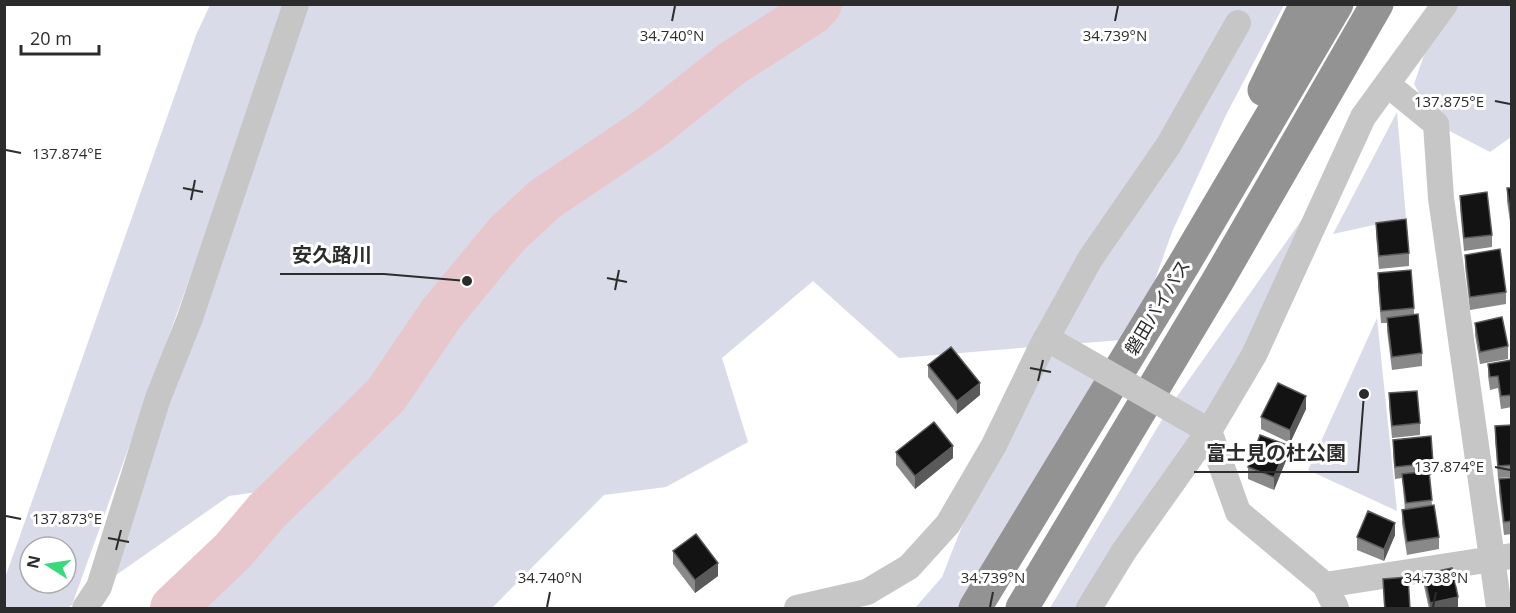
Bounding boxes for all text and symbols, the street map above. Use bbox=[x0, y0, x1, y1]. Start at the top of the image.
scale bar bbox=[21, 18, 99, 56]
text: 34.740°N bbox=[640, 25, 704, 45]
text: 34.739°N bbox=[1083, 25, 1147, 45]
text: 20 m bbox=[30, 26, 72, 50]
text: 137.875°E bbox=[1414, 91, 1484, 111]
text: 137.874°E bbox=[32, 143, 102, 163]
callout: 安久路川 bbox=[280, 236, 384, 274]
text: 安久路川 bbox=[292, 241, 372, 268]
street label: 磐田バイパス bbox=[1119, 255, 1195, 359]
callout: 富士見の杜公園 bbox=[1194, 434, 1358, 472]
text: 富士見の杜公園 bbox=[1206, 439, 1346, 466]
text: 137.874°E bbox=[1414, 456, 1484, 476]
text: 137.873°E bbox=[32, 508, 102, 528]
north arrow bbox=[18, 535, 78, 595]
text: N bbox=[21, 553, 45, 571]
text: 34.740°N bbox=[518, 567, 582, 587]
text: 34.739°N bbox=[961, 567, 1025, 587]
text: 34.738°N bbox=[1404, 567, 1468, 587]

